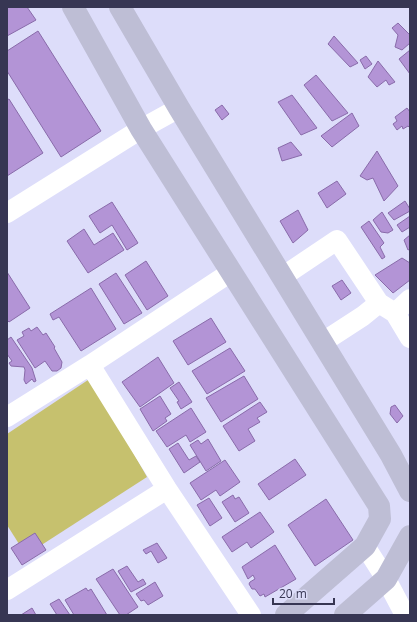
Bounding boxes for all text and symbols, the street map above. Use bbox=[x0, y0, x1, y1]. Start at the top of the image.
scale bar bbox=[273, 580, 334, 606]
text: 20 m bbox=[279, 585, 307, 602]

